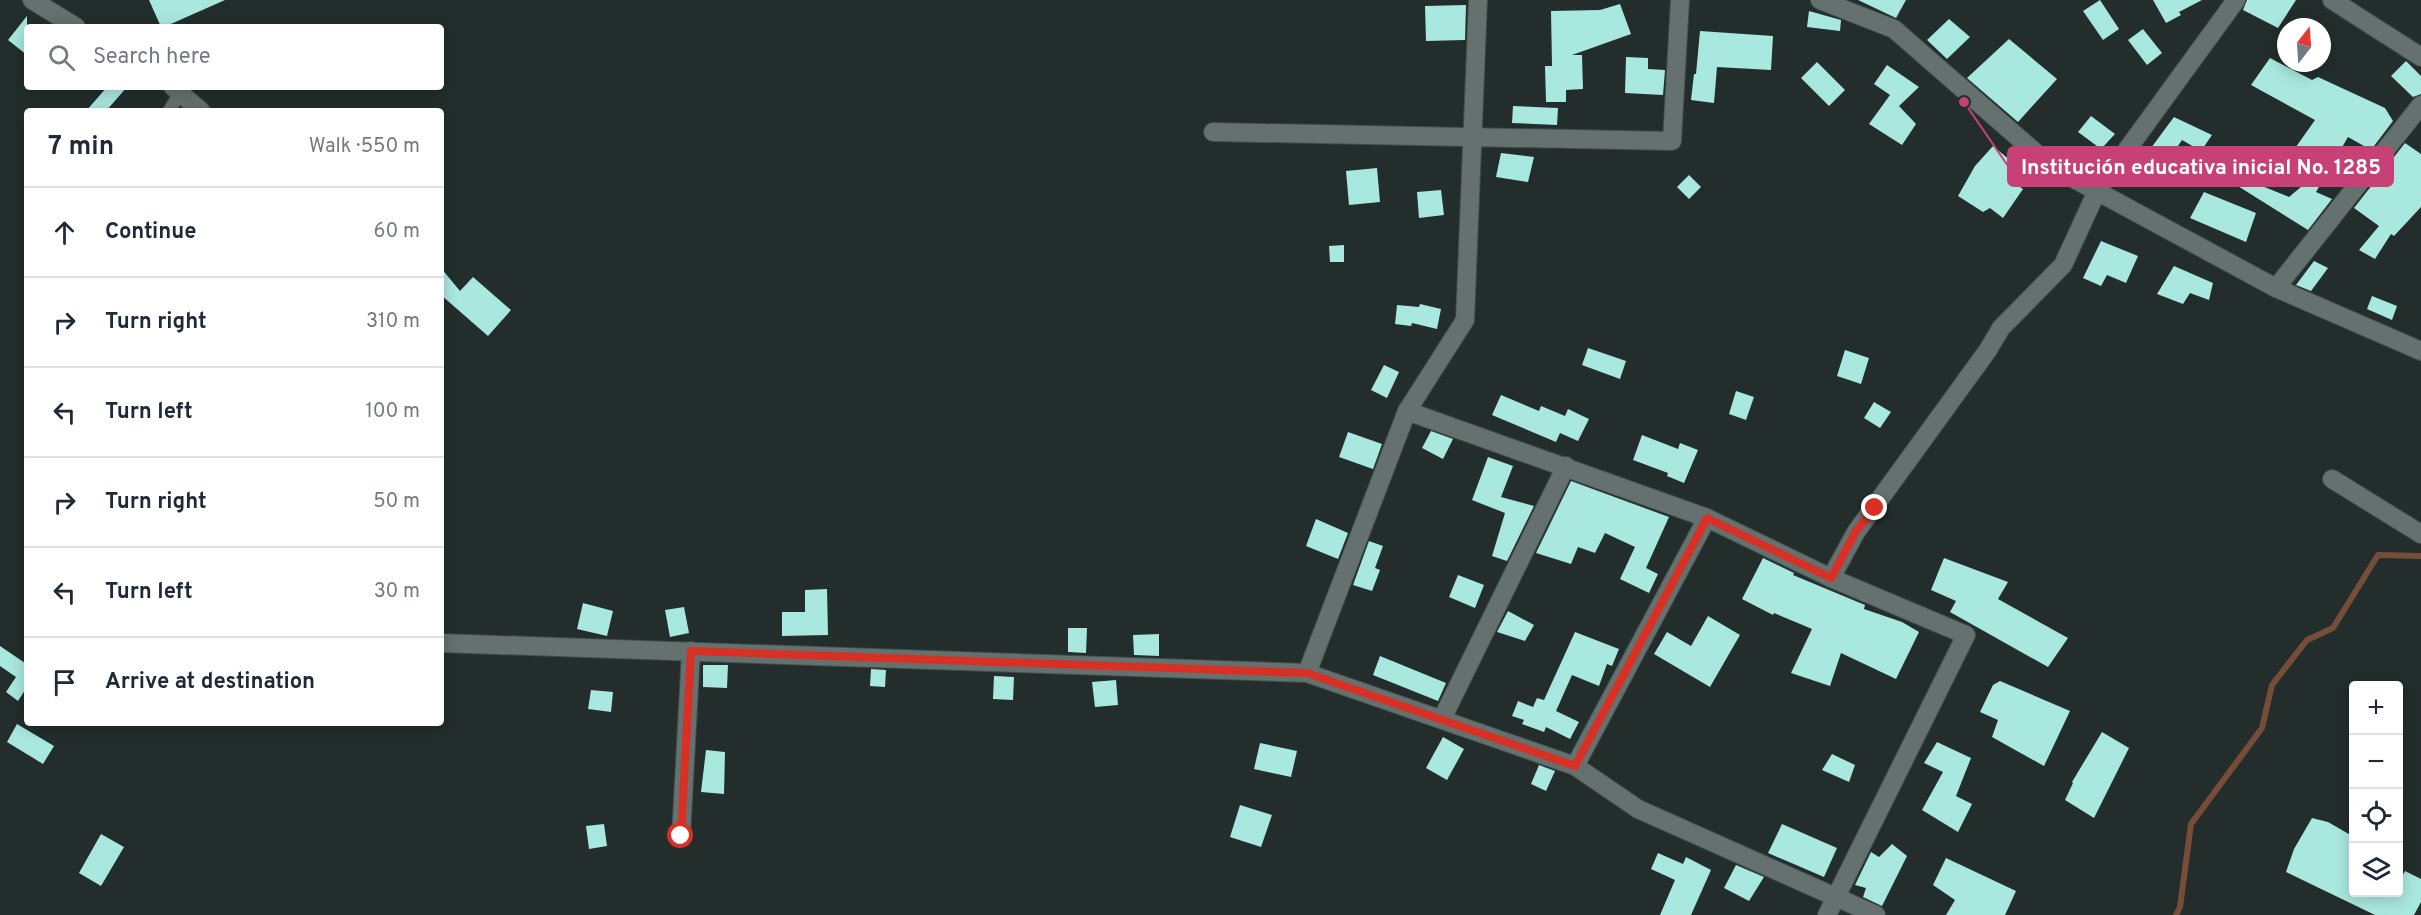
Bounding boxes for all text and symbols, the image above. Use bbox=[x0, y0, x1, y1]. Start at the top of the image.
north arrow bbox=[2277, 18, 2331, 72]
search box bbox=[24, 24, 444, 90]
icon: search bbox=[45, 41, 78, 74]
text: Search here bbox=[93, 44, 211, 71]
text: 7 min bbox=[48, 131, 114, 164]
text: Walk · 550 m bbox=[309, 134, 420, 160]
callout: Institución educativa inicial No. 1285 bbox=[2008, 147, 2393, 186]
text: Institución educativa inicial No. 1285 bbox=[2021, 155, 2381, 182]
icon: ahead bbox=[48, 216, 81, 249]
text: Continue bbox=[105, 219, 196, 246]
text: 60 m bbox=[374, 219, 420, 245]
icon: right bbox=[48, 306, 81, 339]
text: Turn right bbox=[105, 309, 207, 336]
text: 310 m bbox=[366, 309, 420, 335]
icon: left bbox=[48, 396, 81, 429]
text: Turn left bbox=[105, 399, 193, 426]
text: 100 m bbox=[365, 399, 420, 425]
icon: right bbox=[48, 486, 81, 519]
text: Turn right bbox=[105, 489, 207, 516]
text: 50 m bbox=[373, 489, 420, 515]
route end bbox=[1861, 494, 1887, 520]
icon: left bbox=[48, 576, 81, 609]
text: Turn left bbox=[105, 579, 193, 606]
text: 30 m bbox=[374, 579, 420, 605]
icon: arrive bbox=[48, 666, 81, 699]
text: Arrive at destination bbox=[105, 669, 315, 696]
map controls bbox=[2349, 681, 2403, 897]
button: + bbox=[2349, 681, 2403, 735]
button: − bbox=[2349, 735, 2403, 789]
button: locate bbox=[2349, 789, 2403, 843]
route start bbox=[667, 822, 693, 848]
button: layers bbox=[2349, 843, 2403, 897]

